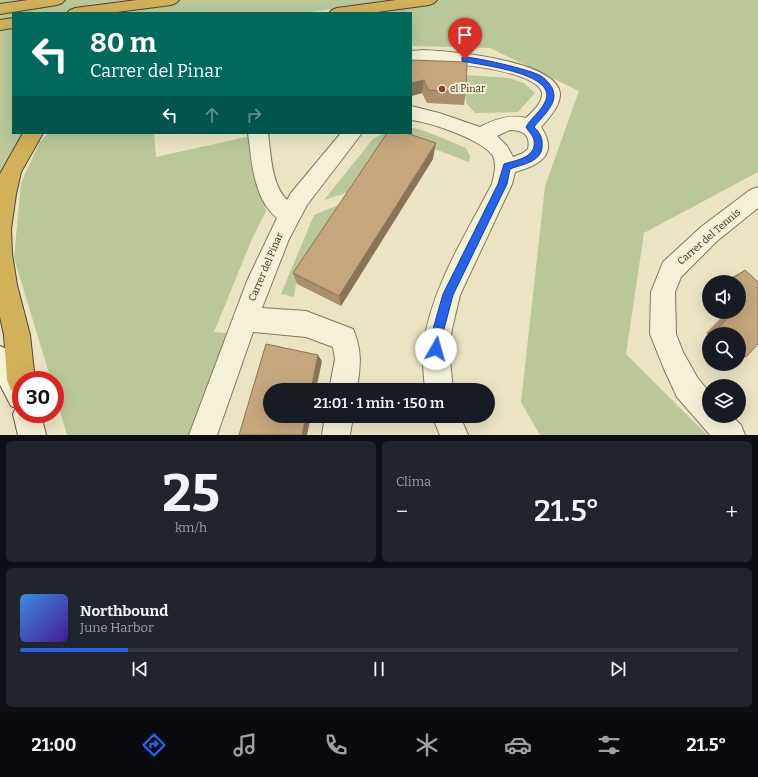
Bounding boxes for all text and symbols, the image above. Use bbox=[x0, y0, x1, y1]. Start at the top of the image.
pin bbox=[448, 18, 482, 59]
icon: arrive bbox=[454, 24, 476, 46]
text: 80 m bbox=[90, 26, 156, 59]
icon: left bbox=[24, 28, 76, 80]
text: Carrer del Pinar bbox=[90, 60, 222, 82]
place label: el Pinar bbox=[450, 83, 486, 95]
marker: el Pinar bbox=[437, 84, 447, 94]
icon: left bbox=[159, 104, 181, 126]
icon: ahead bbox=[201, 104, 223, 126]
icon: right bbox=[243, 104, 265, 126]
street label: Carrer del Tennis bbox=[675, 206, 743, 268]
street label: Carrer del Pinar bbox=[246, 230, 286, 303]
map controls bbox=[702, 275, 746, 423]
button: sound bbox=[702, 275, 746, 319]
button: search bbox=[702, 327, 746, 371]
position arrow bbox=[415, 328, 457, 370]
speed limit sign: 30 bbox=[12, 371, 64, 423]
button: layers bbox=[702, 379, 746, 423]
text: 21:01 · 1 min · 150 m bbox=[314, 394, 444, 412]
text: 25 bbox=[162, 462, 220, 525]
text: Clima bbox=[396, 474, 431, 489]
text: 21.5° bbox=[534, 493, 600, 529]
text: − bbox=[396, 498, 408, 525]
text: + bbox=[725, 498, 738, 525]
text: km/h bbox=[175, 520, 207, 535]
text: Northbound bbox=[80, 602, 168, 620]
text: June Harbor bbox=[80, 620, 154, 635]
icon: previous bbox=[129, 658, 151, 680]
icon: pause bbox=[368, 658, 390, 680]
icon: next bbox=[607, 658, 629, 680]
icon: directions bbox=[140, 731, 168, 759]
icon: music bbox=[231, 731, 259, 759]
icon: phone bbox=[322, 731, 350, 759]
icon: climate bbox=[413, 731, 441, 759]
icon: car bbox=[504, 731, 532, 759]
icon: filters bbox=[595, 731, 623, 759]
text: 21:00 bbox=[32, 734, 77, 756]
text: 21.5° bbox=[687, 734, 726, 756]

